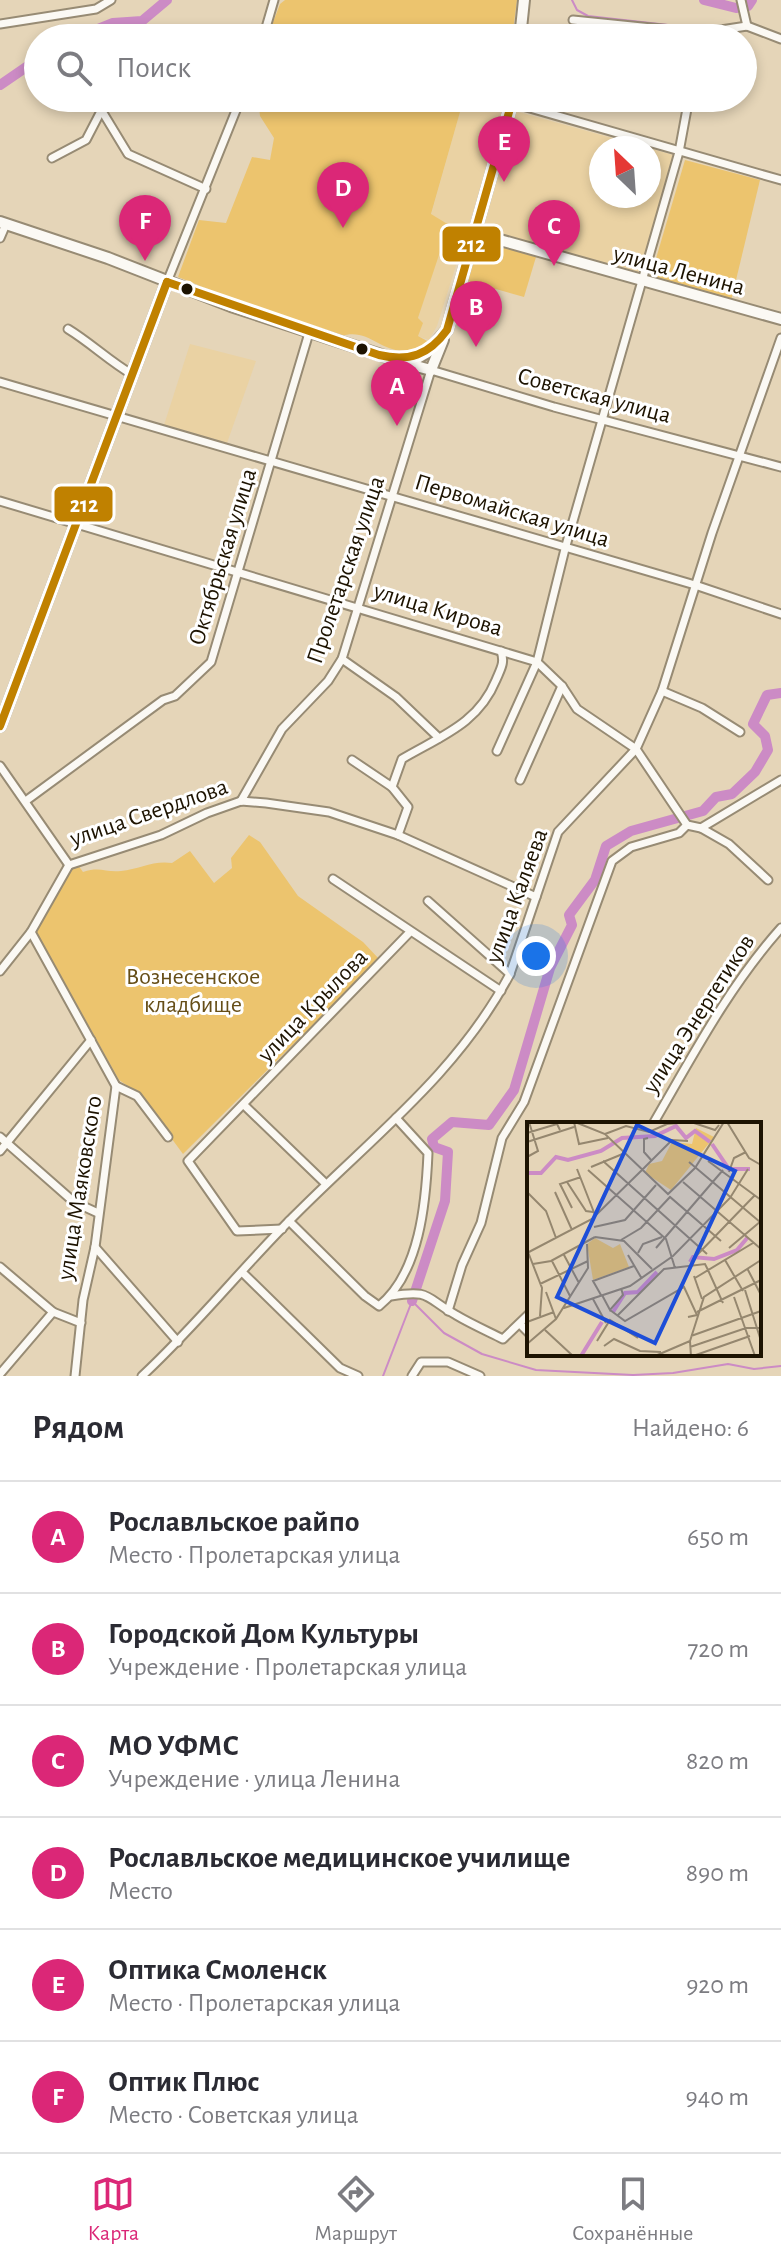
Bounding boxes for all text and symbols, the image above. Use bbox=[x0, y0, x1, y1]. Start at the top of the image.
search box bbox=[24, 24, 757, 112]
icon: search bbox=[52, 46, 96, 90]
text: Поиск bbox=[116, 53, 191, 83]
pin: E bbox=[478, 116, 530, 182]
north arrow bbox=[589, 136, 661, 208]
pin: D bbox=[317, 162, 369, 228]
pin: F bbox=[119, 195, 171, 261]
pin: C bbox=[528, 200, 580, 266]
line badge: 212 bbox=[441, 225, 502, 263]
text: 212 bbox=[457, 234, 485, 256]
street label: улица Ленина bbox=[610, 242, 747, 300]
unlabelled marker bbox=[179, 281, 195, 297]
pin: B bbox=[450, 281, 502, 347]
unlabelled marker bbox=[354, 341, 370, 357]
pin: A bbox=[371, 360, 423, 426]
street label: Советская улица bbox=[515, 364, 673, 428]
street label: Октябрьская улица bbox=[185, 466, 261, 648]
street label: Первомайская улица bbox=[412, 470, 612, 552]
street label: Пролетарская улица bbox=[303, 473, 389, 667]
line badge: 212 bbox=[53, 485, 114, 523]
text: 212 bbox=[70, 494, 98, 516]
street label: улица Кирова bbox=[370, 579, 505, 641]
street label: улица Свердлова bbox=[66, 775, 231, 852]
street label: улица Каляева bbox=[481, 826, 552, 967]
street label: улица Энергетиков bbox=[638, 930, 759, 1099]
your location bbox=[516, 936, 556, 976]
street label: улица Крылова bbox=[253, 945, 372, 1068]
park label: Вознесенское кладбище bbox=[126, 965, 260, 1017]
street label: улица Маяковского bbox=[53, 1094, 106, 1283]
inset map bbox=[527, 1122, 761, 1356]
text: Рядом bbox=[32, 1411, 124, 1445]
text: Найдено: 6 bbox=[632, 1415, 749, 1441]
text: Рославльское райпо bbox=[108, 1507, 360, 1537]
text: A bbox=[50, 1524, 66, 1550]
text: 650 m bbox=[687, 1524, 749, 1550]
text: Место · Пролетарская улица bbox=[108, 1542, 400, 1568]
text: Городской Дом Культуры bbox=[108, 1619, 419, 1649]
text: B bbox=[50, 1636, 66, 1662]
text: 720 m bbox=[688, 1636, 749, 1662]
text: Учреждение · Пролетарская улица bbox=[108, 1654, 467, 1680]
text: МО УФМС bbox=[108, 1731, 239, 1761]
text: C bbox=[51, 1748, 65, 1774]
text: 820 m bbox=[686, 1748, 749, 1774]
text: Учреждение · улица Ленина bbox=[108, 1766, 400, 1792]
text: Рославльское медицинское училище bbox=[108, 1843, 570, 1873]
text: D bbox=[49, 1860, 67, 1886]
text: 890 m bbox=[686, 1860, 749, 1886]
text: Место bbox=[108, 1878, 173, 1904]
text: Оптика Смоленск bbox=[108, 1955, 327, 1985]
text: E bbox=[51, 1972, 65, 1998]
text: 920 m bbox=[686, 1972, 749, 1998]
text: Место · Пролетарская улица bbox=[108, 1990, 400, 2016]
text: Оптик Плюс bbox=[108, 2067, 260, 2097]
text: F bbox=[52, 2084, 64, 2110]
text: 940 m bbox=[685, 2084, 749, 2110]
text: Место · Советская улица bbox=[108, 2102, 359, 2128]
tab: Карта bbox=[88, 2172, 139, 2246]
tab: Маршрут bbox=[314, 2172, 397, 2246]
tab: Сохранённые bbox=[572, 2172, 693, 2246]

